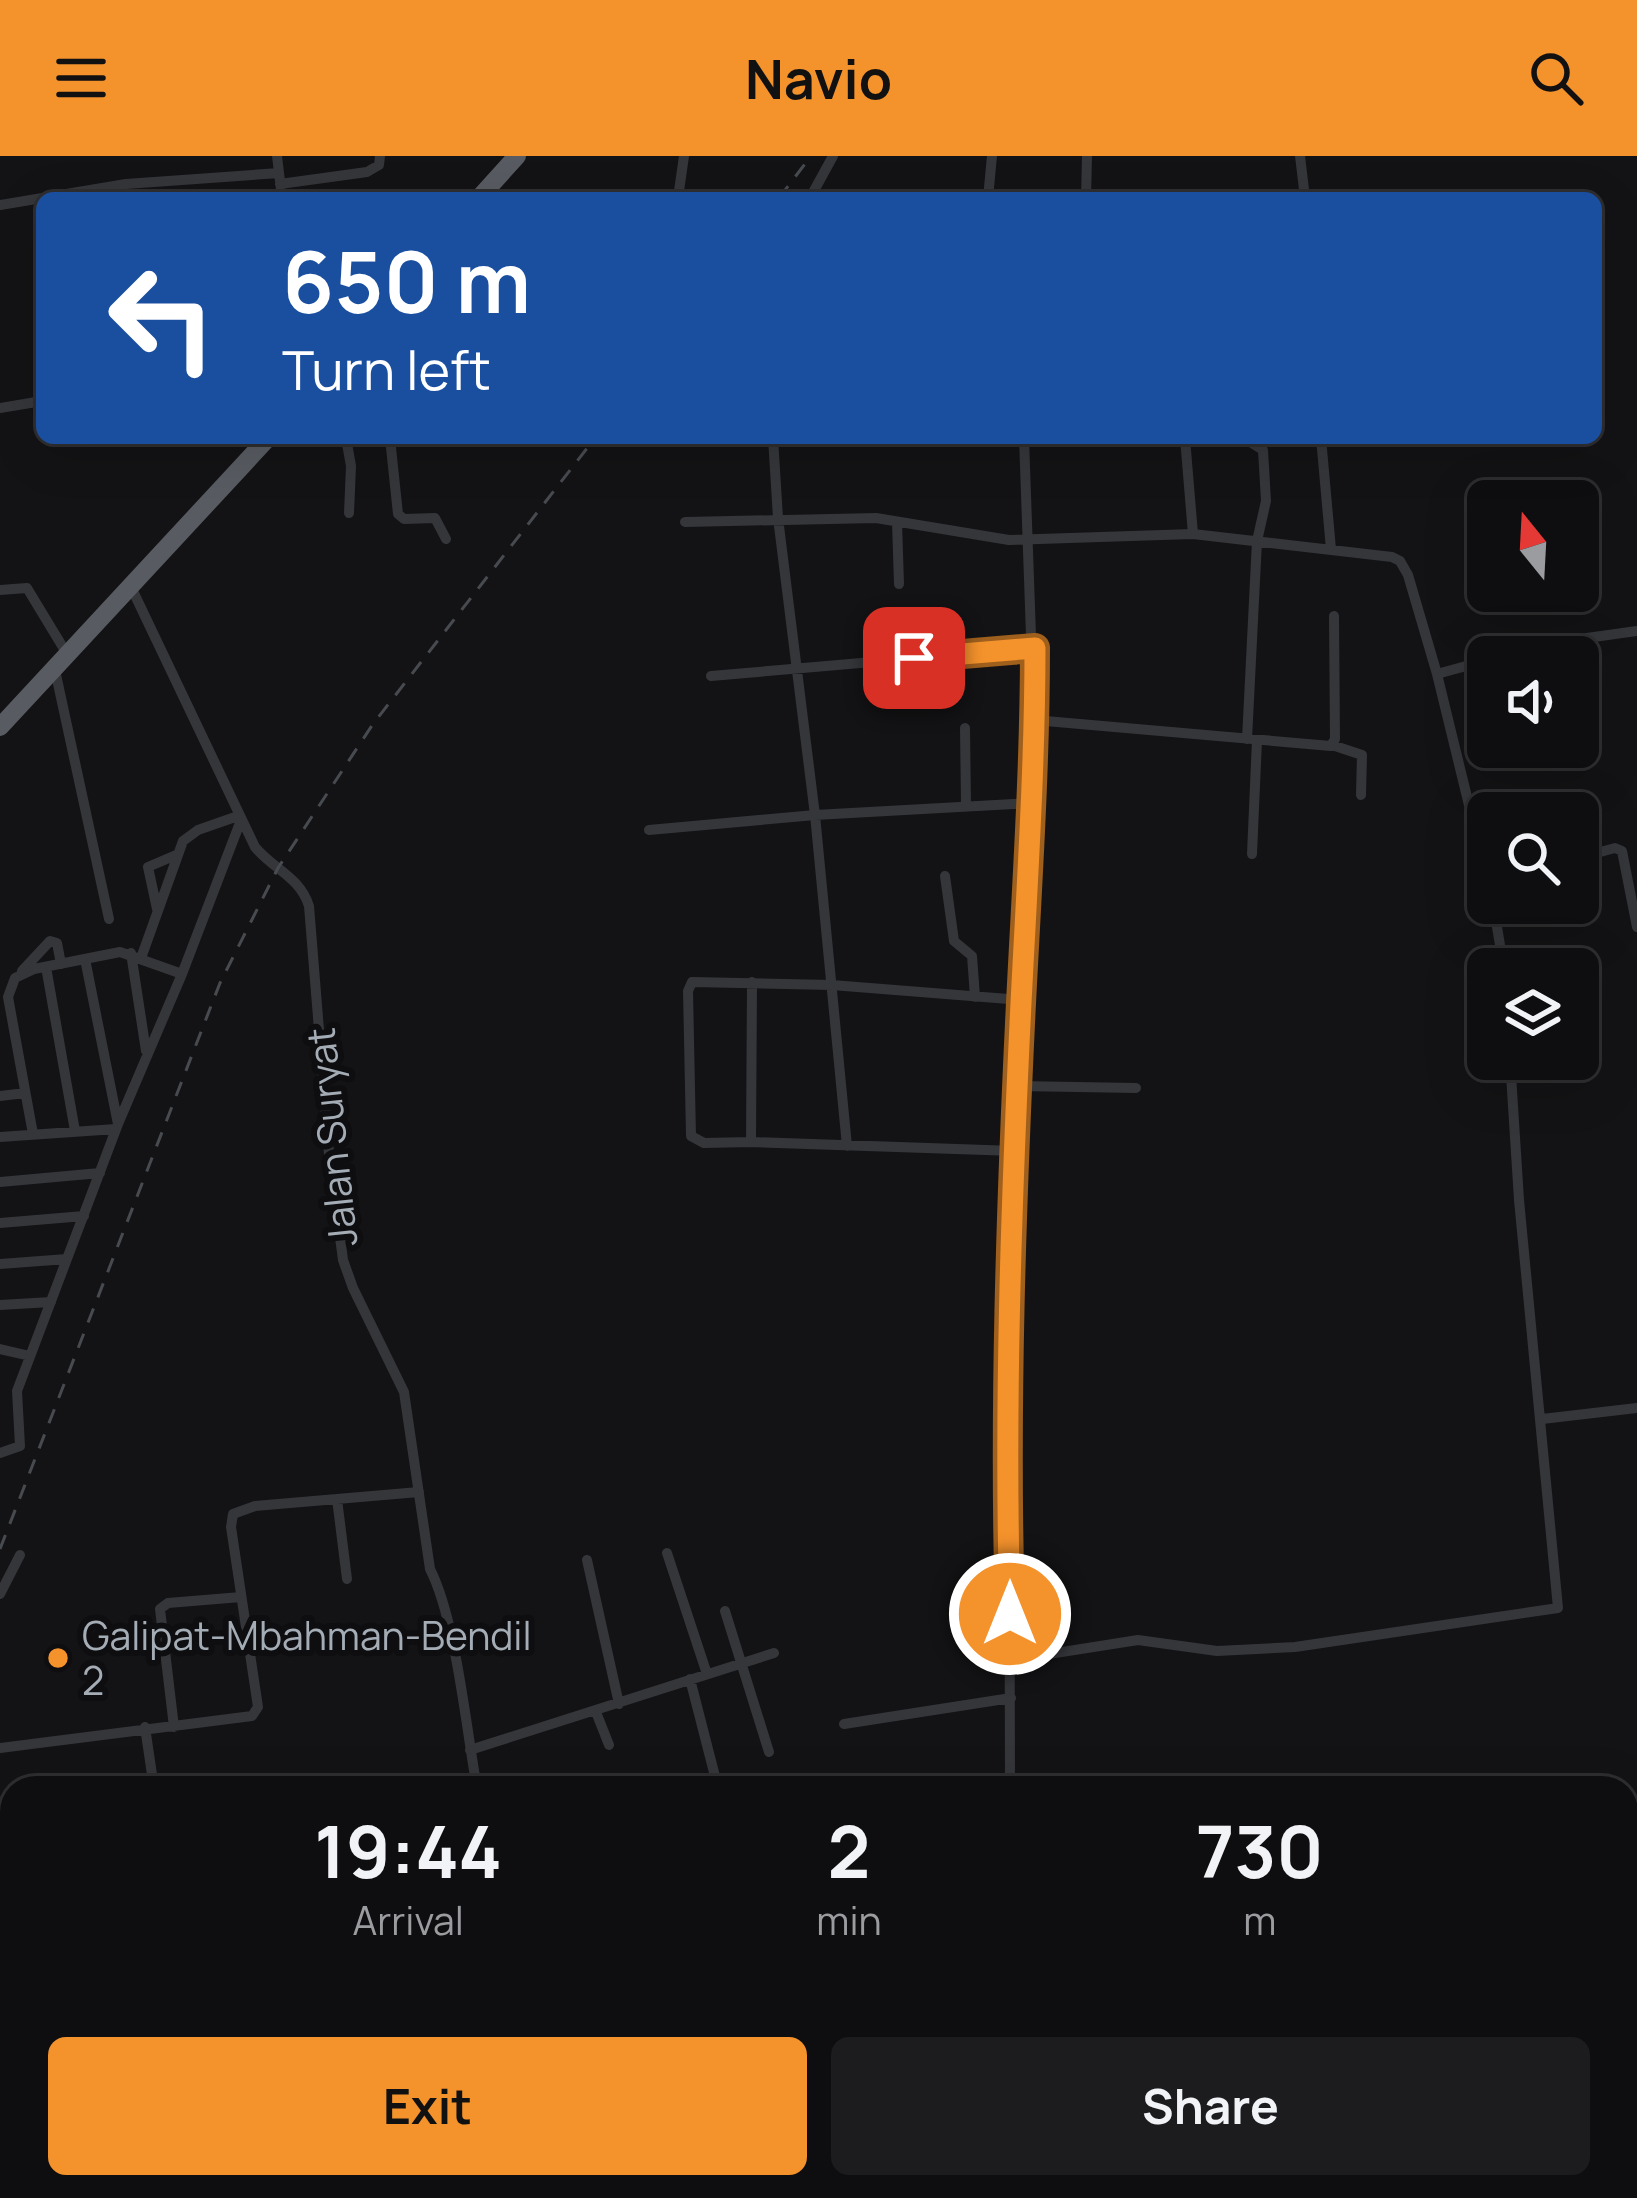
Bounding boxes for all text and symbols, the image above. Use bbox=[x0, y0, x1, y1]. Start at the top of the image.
text: Navio bbox=[745, 41, 892, 115]
icon: menu bbox=[48, 45, 114, 111]
icon: search bbox=[1523, 45, 1589, 111]
text: 650 m bbox=[282, 223, 531, 338]
icon: left bbox=[84, 240, 240, 396]
text: Turn left bbox=[282, 332, 491, 406]
north arrow bbox=[1467, 480, 1599, 612]
map controls bbox=[1467, 480, 1599, 1080]
pin bbox=[863, 607, 965, 709]
icon: arrive bbox=[881, 625, 947, 691]
button: sound bbox=[1467, 636, 1599, 768]
button: search bbox=[1467, 792, 1599, 924]
button: layers bbox=[1467, 948, 1599, 1080]
street label: Jalan Suryat bbox=[293, 1025, 369, 1249]
position arrow bbox=[947, 1551, 1073, 1677]
place label: Galipat-Mbahman-Bendil 2 bbox=[82, 1608, 532, 1707]
marker: Galipat-Mbahman-Bendil 2 bbox=[45, 1645, 71, 1671]
text: 19:44 bbox=[314, 1801, 502, 1900]
text: 2 bbox=[828, 1801, 870, 1900]
text: 730 bbox=[1196, 1801, 1324, 1900]
text: Arrival bbox=[352, 1893, 464, 1947]
text: min bbox=[816, 1893, 882, 1947]
text: m bbox=[1243, 1893, 1276, 1947]
button: Exit bbox=[48, 2037, 807, 2175]
button: Share bbox=[831, 2037, 1590, 2175]

